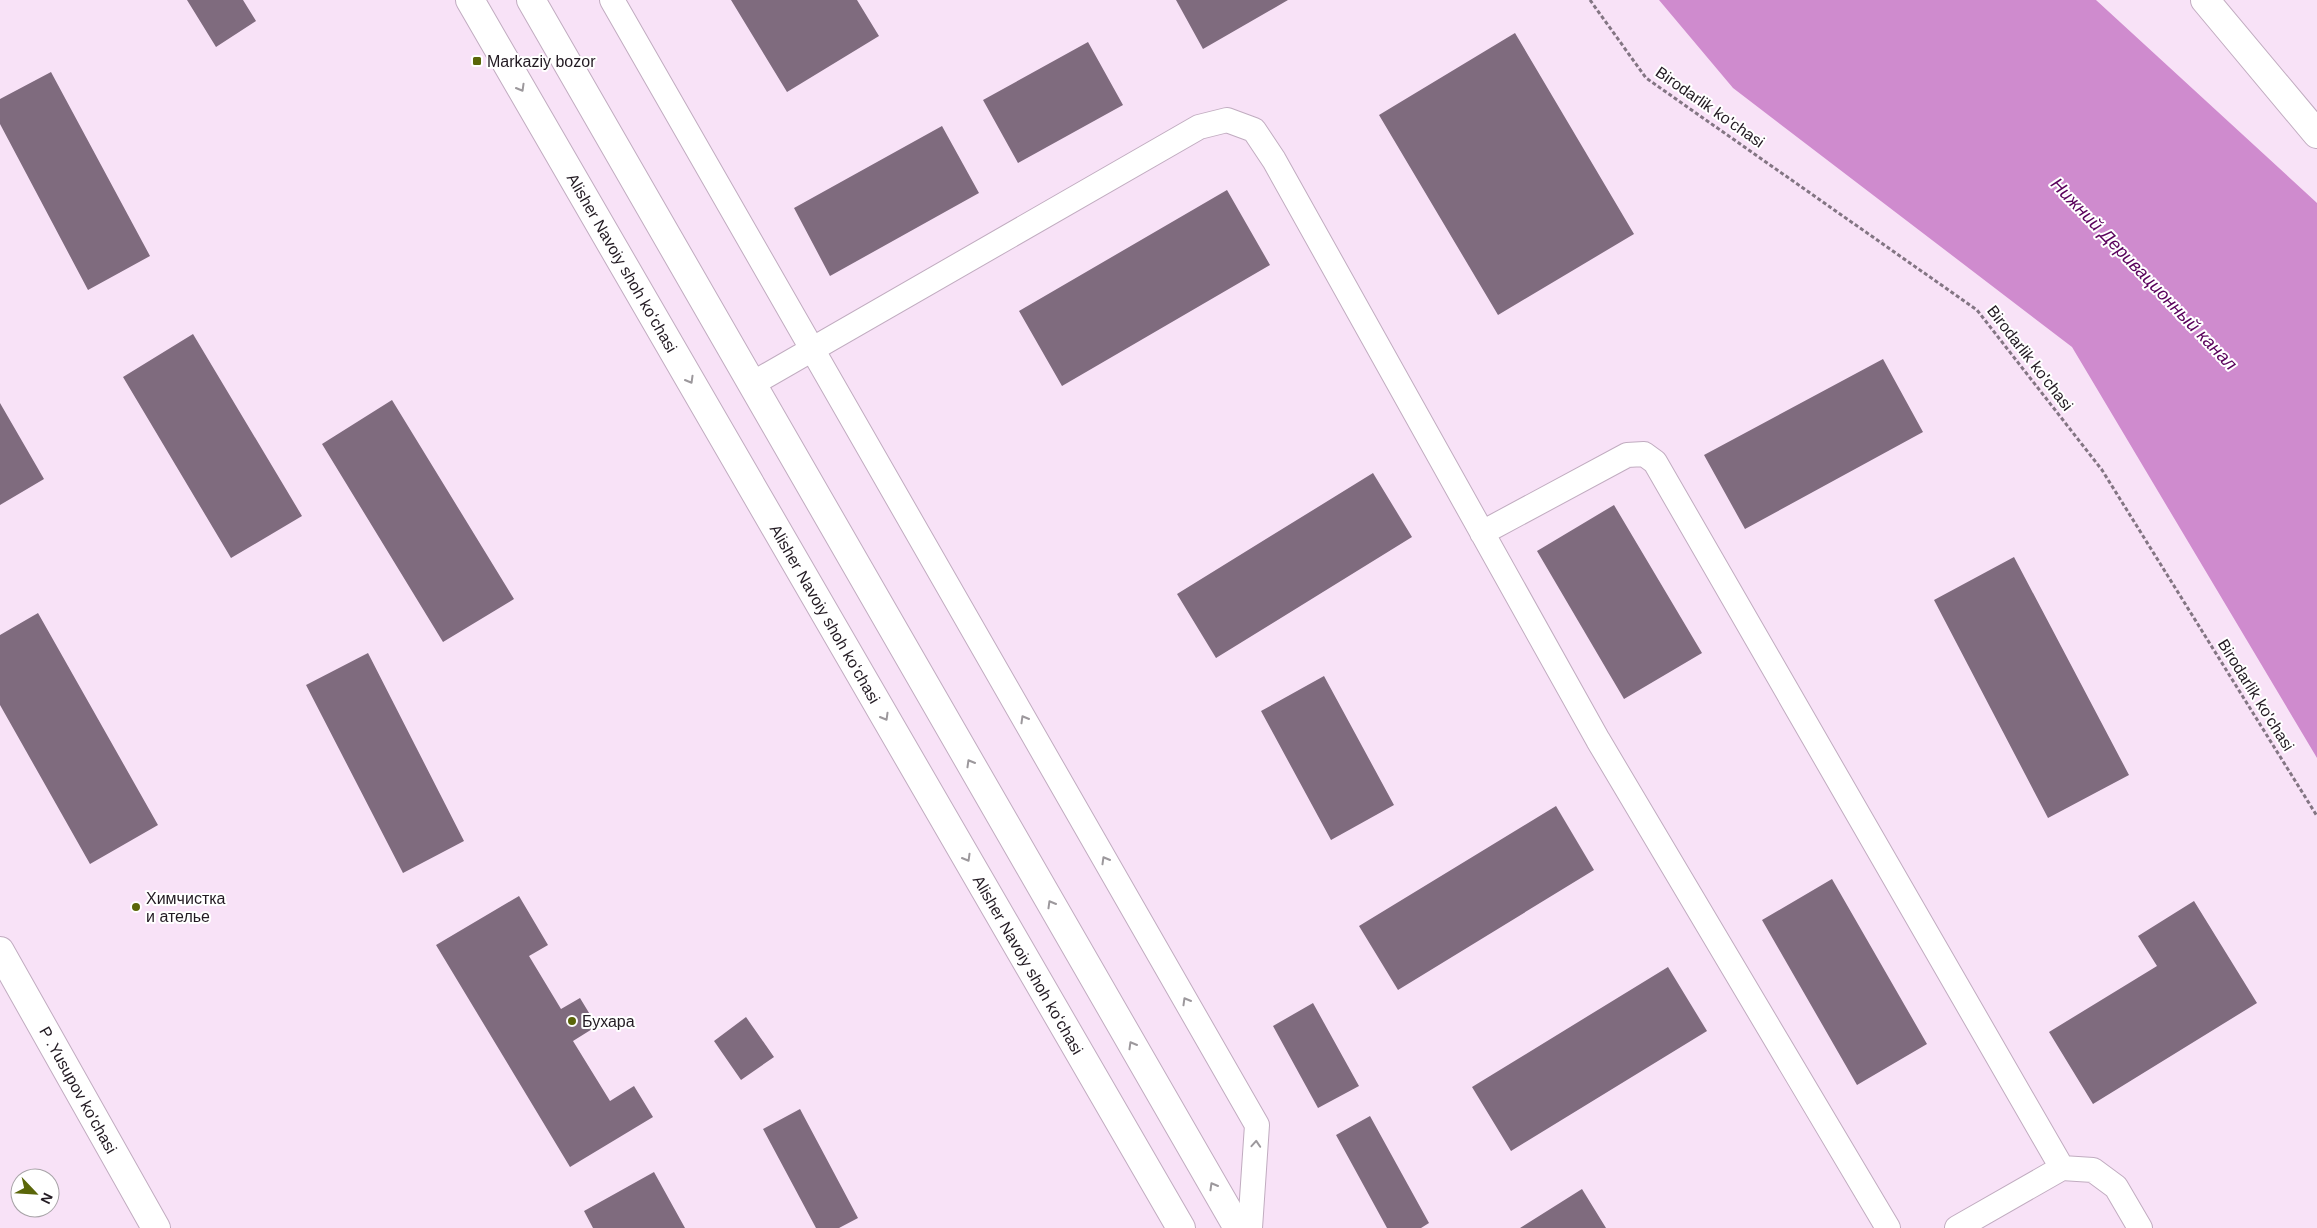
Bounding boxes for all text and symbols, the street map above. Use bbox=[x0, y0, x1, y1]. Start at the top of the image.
place label: Markaziy bozor bbox=[487, 53, 596, 70]
marker: Markaziy bozor bbox=[471, 55, 483, 67]
street label: Birodarlik ko'chasi bbox=[1653, 63, 1767, 151]
one-way arrow bbox=[514, 82, 524, 91]
street label: Alisher Navoiy shoh koʻchasi bbox=[564, 171, 680, 355]
water label: Нижний Деривационный канал bbox=[2047, 174, 2241, 374]
street label: Birodarlik ko'chasi bbox=[1984, 302, 2076, 414]
one-way arrow bbox=[683, 374, 693, 383]
street label: Alisher Navoiy shoh koʻchasi bbox=[767, 522, 883, 706]
street label: Birodarlik ko'chasi bbox=[2215, 636, 2297, 754]
one-way arrow bbox=[879, 712, 889, 721]
one-way arrow bbox=[1021, 715, 1031, 724]
one-way arrow bbox=[966, 760, 976, 769]
one-way arrow bbox=[960, 852, 970, 861]
one-way arrow bbox=[1102, 856, 1112, 865]
street label: Alisher Navoiy shoh koʻchasi bbox=[970, 873, 1086, 1057]
place label: Химчистка и ателье bbox=[146, 890, 226, 925]
one-way arrow bbox=[1048, 900, 1058, 909]
marker: Химчистка и ателье bbox=[130, 901, 142, 913]
one-way arrow bbox=[1182, 997, 1192, 1006]
place label: Бухара bbox=[582, 1013, 635, 1030]
marker: Бухара bbox=[566, 1015, 578, 1027]
street label: P .Yusupov ko'chasi bbox=[36, 1024, 120, 1156]
one-way arrow bbox=[1129, 1041, 1139, 1050]
one-way arrow bbox=[1250, 1140, 1261, 1148]
north arrow bbox=[10, 1168, 60, 1218]
one-way arrow bbox=[1210, 1182, 1220, 1191]
text: N bbox=[37, 1191, 56, 1206]

